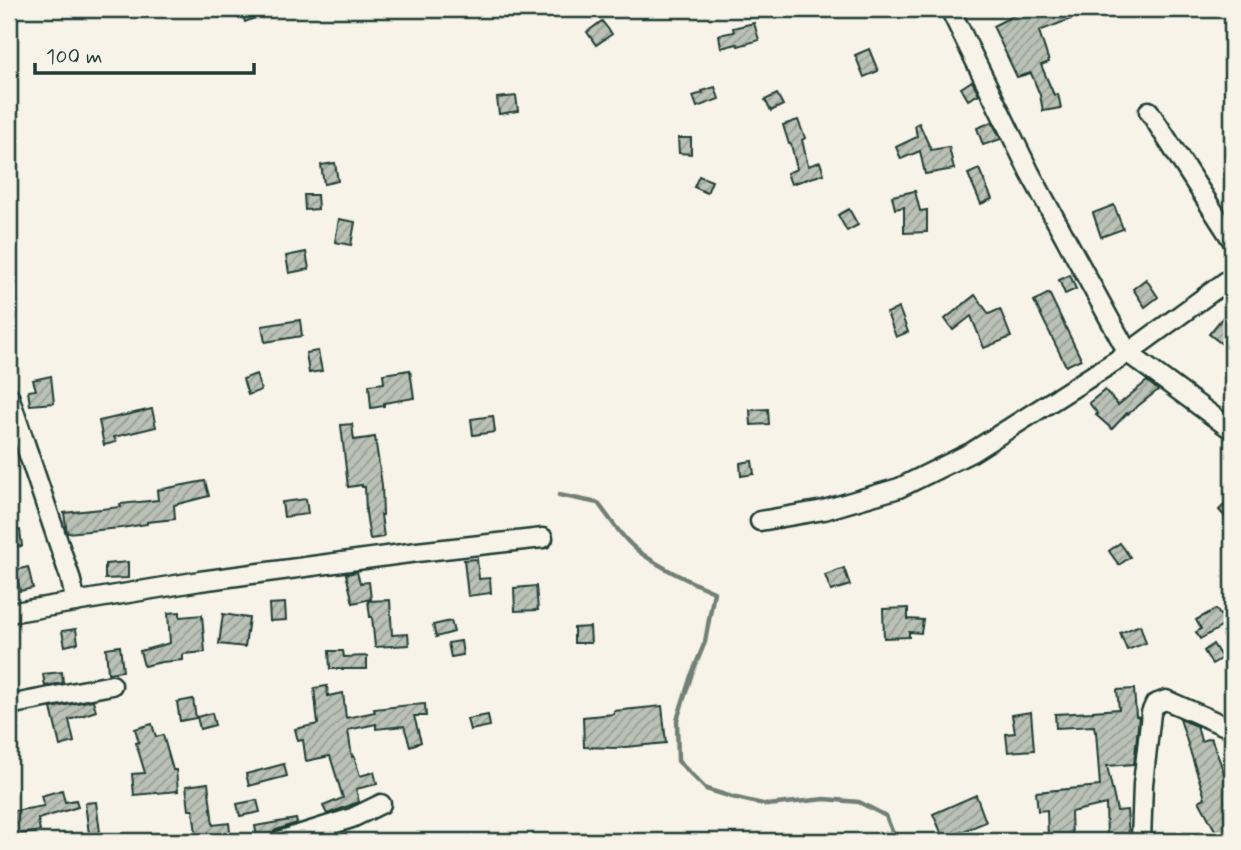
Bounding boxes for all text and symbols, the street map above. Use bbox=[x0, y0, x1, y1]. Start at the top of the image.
scale bar bbox=[35, 32, 254, 76]
text: 100 m bbox=[46, 43, 102, 71]

